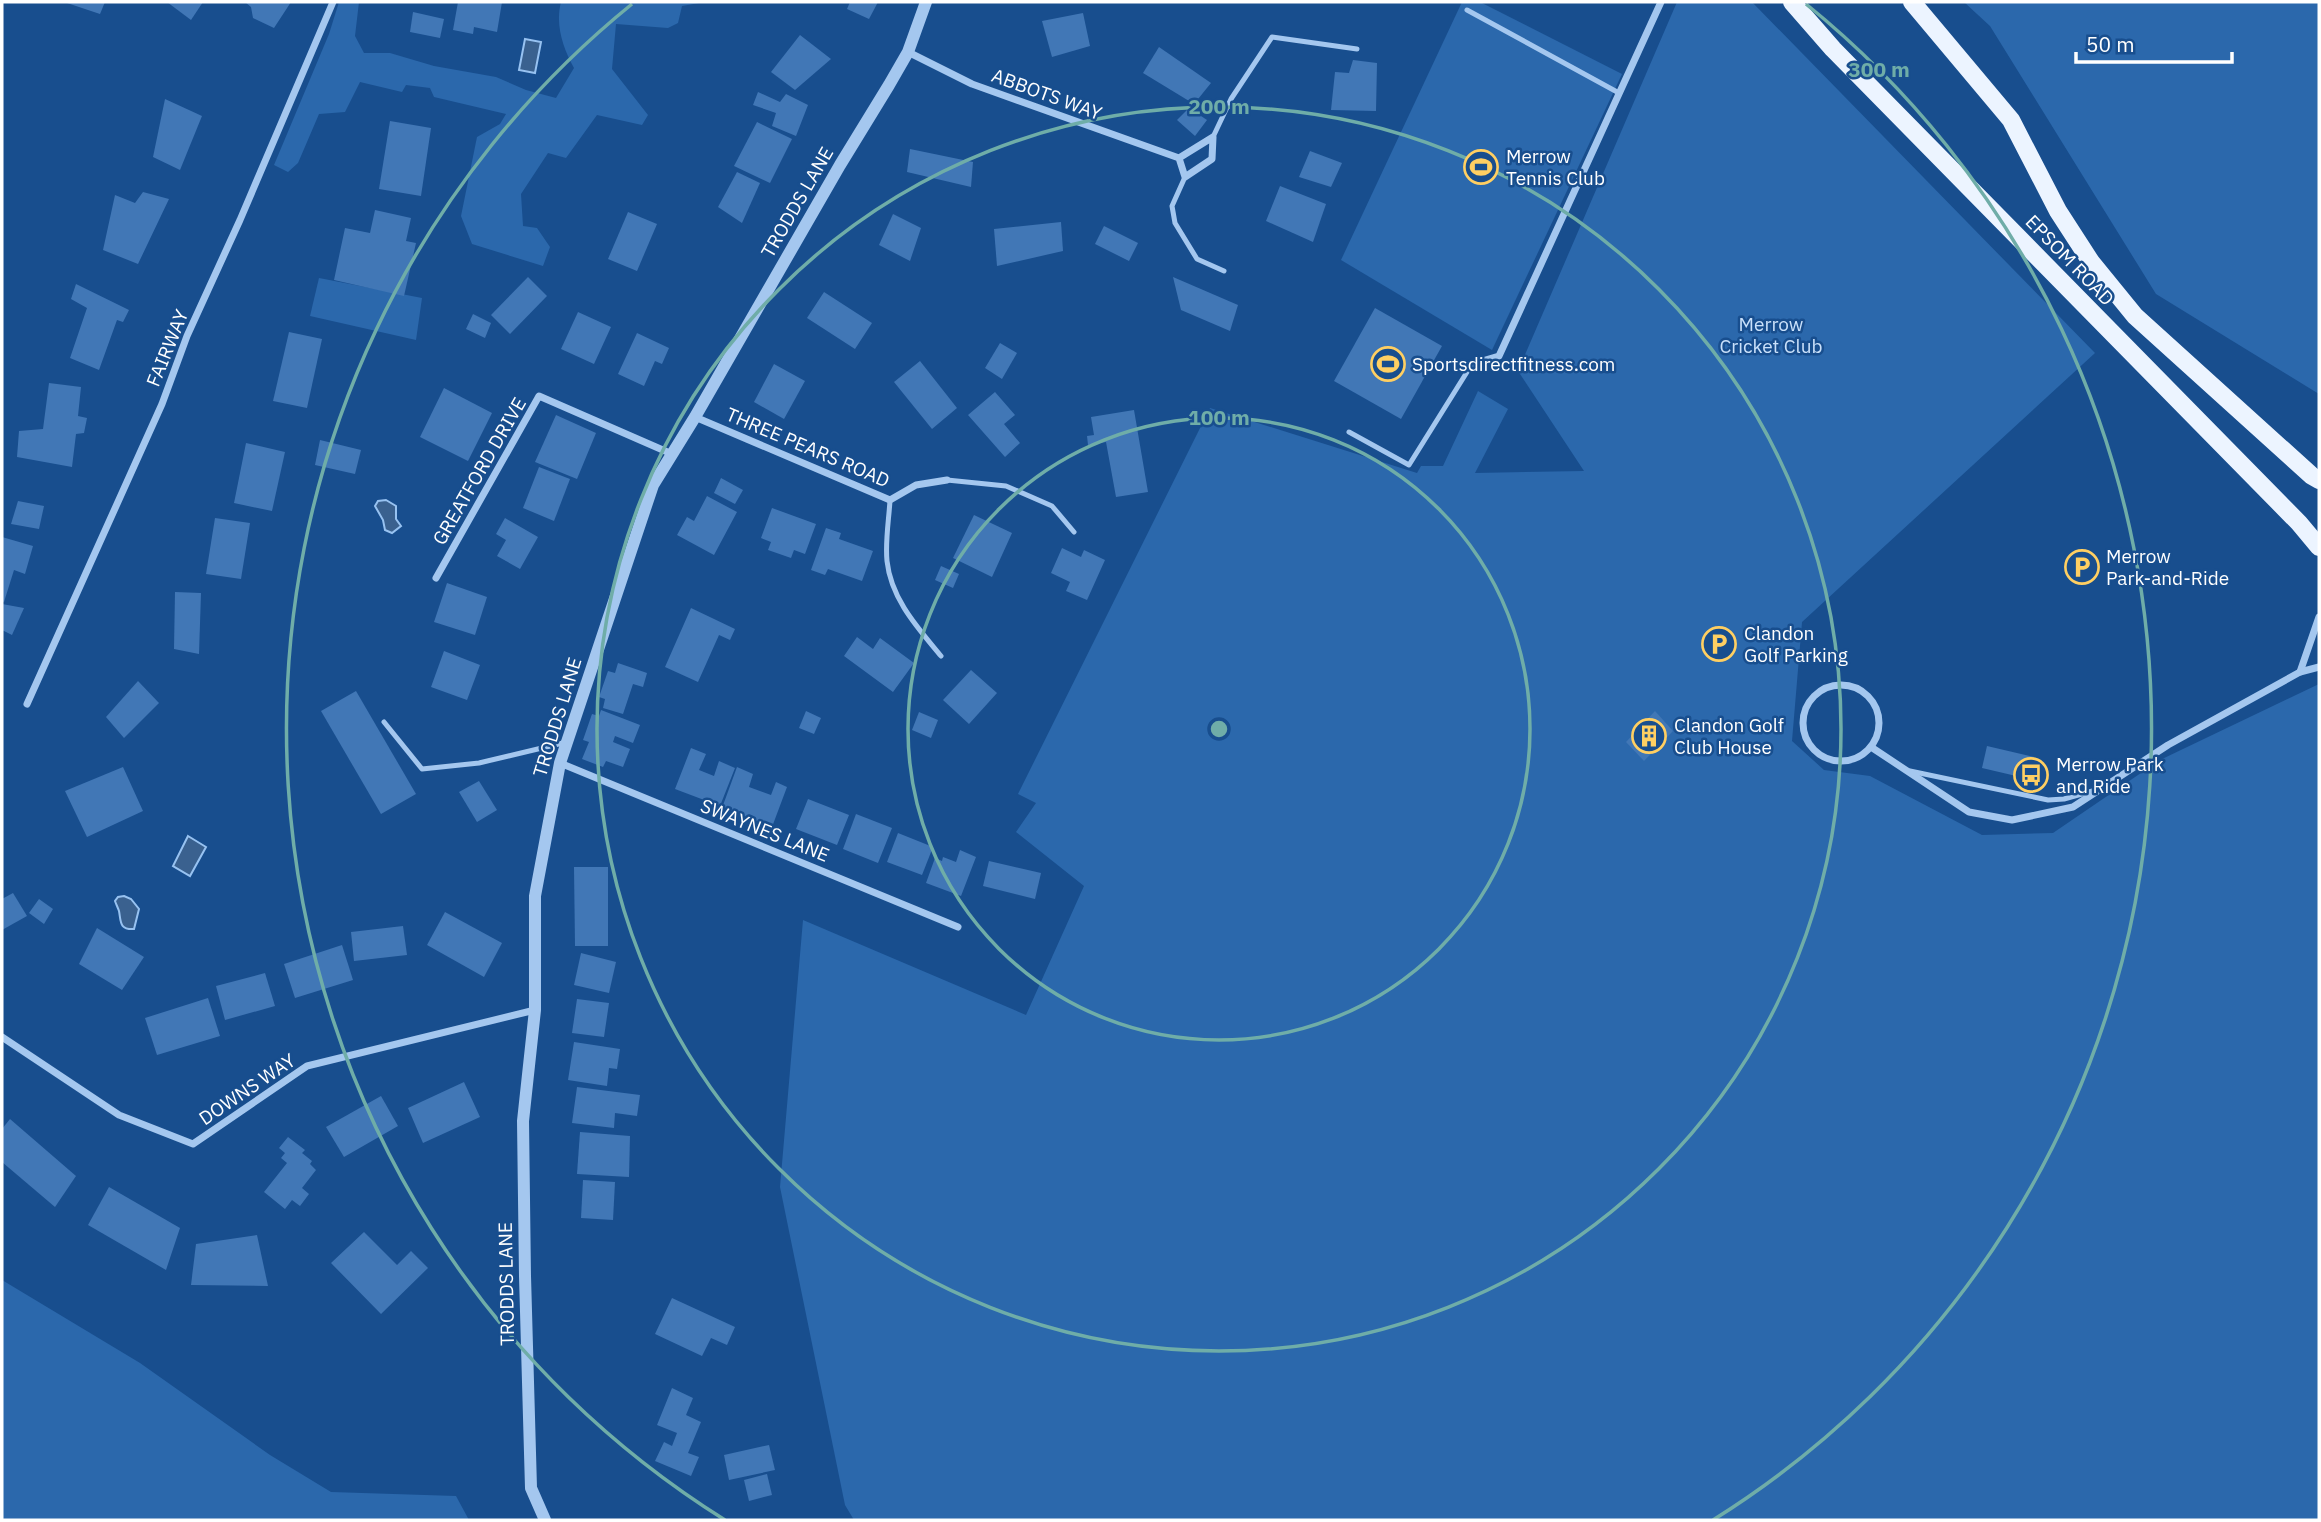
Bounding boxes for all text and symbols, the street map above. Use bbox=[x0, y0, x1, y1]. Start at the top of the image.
scale bar bbox=[2076, 21, 2232, 65]
text: 50 m bbox=[2086, 30, 2135, 58]
text: 300 m bbox=[1848, 55, 1910, 83]
street label: ABBOTS WAY bbox=[989, 63, 1106, 125]
text: 200 m bbox=[1188, 92, 1250, 120]
street label: TRODDS LANE bbox=[756, 142, 838, 262]
place label: Merrow Tennis Club bbox=[1506, 144, 1605, 190]
sports icon: Merrow Tennis Club bbox=[1462, 148, 1500, 186]
street label: EPSOM ROAD bbox=[2021, 210, 2119, 310]
street label: FAIRWAY bbox=[141, 305, 194, 390]
park label: Merrow Cricket Club bbox=[1719, 312, 1823, 358]
sports icon: Sportsdirectfitness.com bbox=[1369, 345, 1407, 383]
place label: Sportsdirectfitness.com bbox=[1412, 352, 1615, 376]
street label: GREATFORD DRIVE bbox=[427, 393, 531, 549]
street label: THREE PEARS ROAD bbox=[722, 402, 894, 492]
text: 100 m bbox=[1188, 403, 1250, 431]
place label: Merrow Park-and-Ride bbox=[2106, 544, 2229, 590]
parking icon: Merrow Park-and-Ride bbox=[2063, 548, 2101, 586]
place label: Clandon Golf Parking bbox=[1744, 621, 1848, 667]
parking icon: Clandon Golf Parking bbox=[1700, 625, 1738, 663]
street label: TRODDS LANE bbox=[527, 654, 587, 780]
place label: Clandon Golf Club House bbox=[1674, 713, 1784, 759]
centre of rings bbox=[1207, 717, 1231, 741]
building icon: Clandon Golf Club House bbox=[1630, 717, 1668, 755]
place label: Merrow Park and Ride bbox=[2056, 752, 2164, 798]
bus stop icon: Merrow Park and Ride bbox=[2012, 756, 2050, 794]
street label: SWAYNES LANE bbox=[697, 793, 833, 867]
street label: DOWNS WAY bbox=[194, 1048, 300, 1130]
street label: TRODDS LANE bbox=[493, 1222, 519, 1346]

